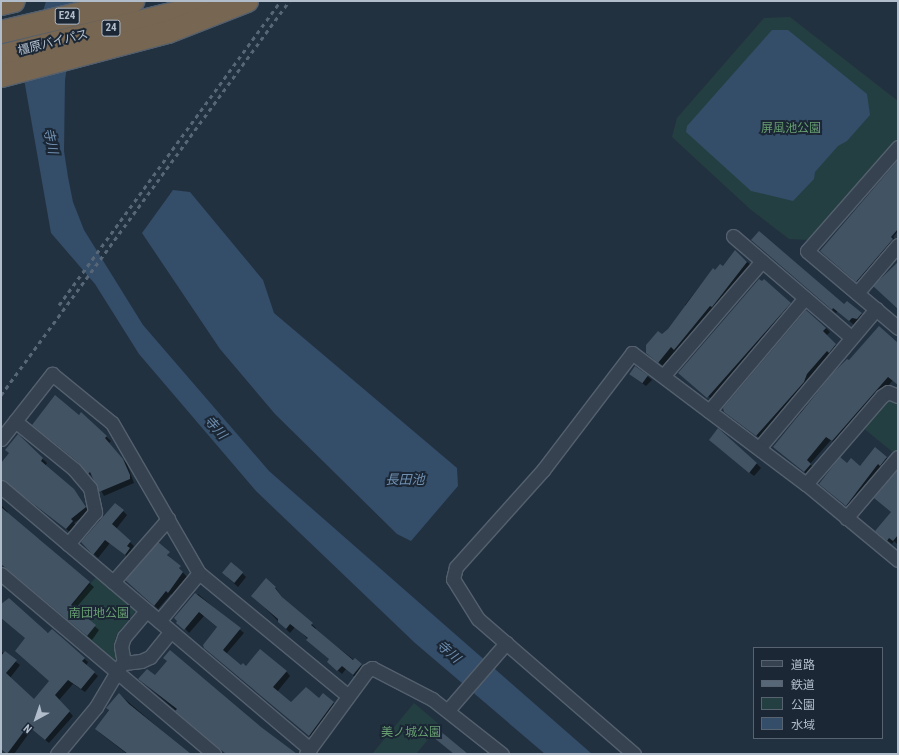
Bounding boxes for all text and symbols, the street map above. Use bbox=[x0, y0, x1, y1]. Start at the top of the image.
road number: E24 bbox=[54, 7, 80, 25]
road number: 24 bbox=[101, 19, 121, 37]
street label: 橿原バイパス bbox=[16, 27, 90, 59]
park label: 屏風池公園 bbox=[761, 122, 821, 136]
water label: 寺川 bbox=[40, 127, 60, 155]
water label: 寺川 bbox=[201, 413, 229, 443]
water label: 長田池 bbox=[386, 472, 424, 488]
park label: 南団地公園 bbox=[69, 607, 129, 621]
water label: 寺川 bbox=[433, 638, 463, 666]
legend bbox=[753, 647, 883, 739]
text: 道路 bbox=[791, 658, 815, 672]
text: 鉄道 bbox=[791, 678, 815, 692]
text: 公園 bbox=[791, 698, 815, 712]
north arrow bbox=[16, 699, 56, 739]
text: 水域 bbox=[791, 718, 815, 732]
text: N bbox=[21, 721, 35, 736]
park label: 美ノ城公園 bbox=[381, 726, 441, 740]

